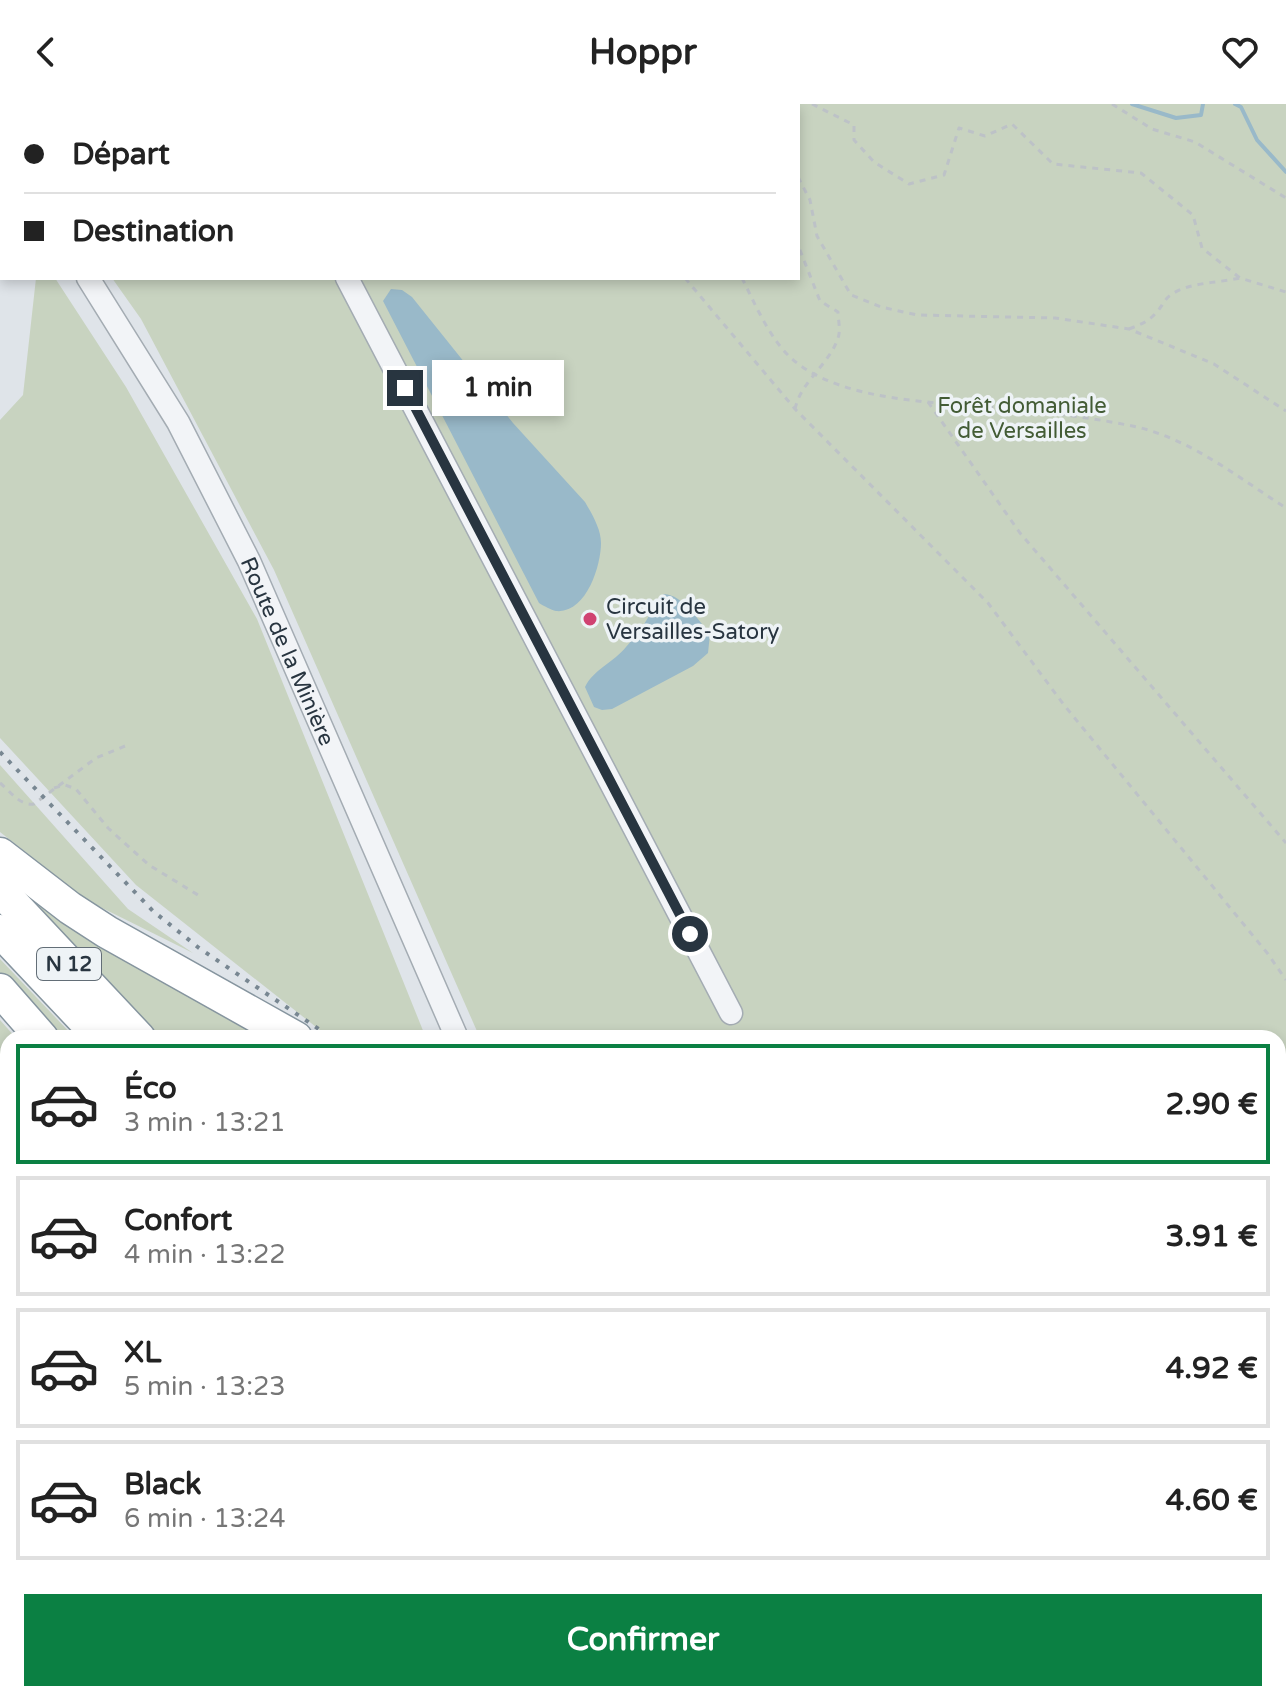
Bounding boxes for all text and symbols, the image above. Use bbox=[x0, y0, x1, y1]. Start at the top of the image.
icon: back bbox=[24, 30, 68, 74]
icon: heart bbox=[1218, 30, 1262, 74]
text: Hoppr bbox=[589, 31, 697, 74]
text: Départ bbox=[72, 136, 170, 173]
text: Destination bbox=[72, 213, 234, 250]
callout: 1 min bbox=[433, 360, 565, 416]
route end bbox=[387, 370, 423, 406]
text: 1 min bbox=[463, 372, 533, 403]
park label: Forêt domaniale de Versailles bbox=[937, 393, 1107, 444]
street label: Route de la Minière bbox=[235, 553, 340, 750]
place label: Circuit de Versailles-Satory bbox=[606, 594, 780, 645]
marker: Circuit de Versailles-Satory bbox=[581, 610, 599, 628]
route start bbox=[672, 916, 708, 952]
road number: N 12 bbox=[37, 948, 101, 980]
icon: car bbox=[28, 1068, 100, 1140]
text: Éco bbox=[124, 1070, 177, 1107]
text: 2.90 € bbox=[1165, 1086, 1258, 1123]
text: 3 min · 13:21 bbox=[124, 1107, 286, 1138]
icon: car bbox=[28, 1200, 100, 1272]
text: Confort bbox=[124, 1202, 232, 1239]
text: 3.91 € bbox=[1165, 1218, 1258, 1255]
text: 4 min · 13:22 bbox=[124, 1239, 286, 1270]
icon: car bbox=[28, 1332, 100, 1404]
text: XL bbox=[124, 1334, 161, 1371]
text: 4.92 € bbox=[1165, 1350, 1258, 1387]
text: 5 min · 13:23 bbox=[124, 1371, 286, 1402]
icon: car bbox=[28, 1464, 100, 1536]
text: Black bbox=[124, 1466, 201, 1503]
text: 4.60 € bbox=[1165, 1482, 1258, 1519]
text: 6 min · 13:24 bbox=[124, 1503, 286, 1534]
button: Confirmer bbox=[24, 1594, 1262, 1686]

